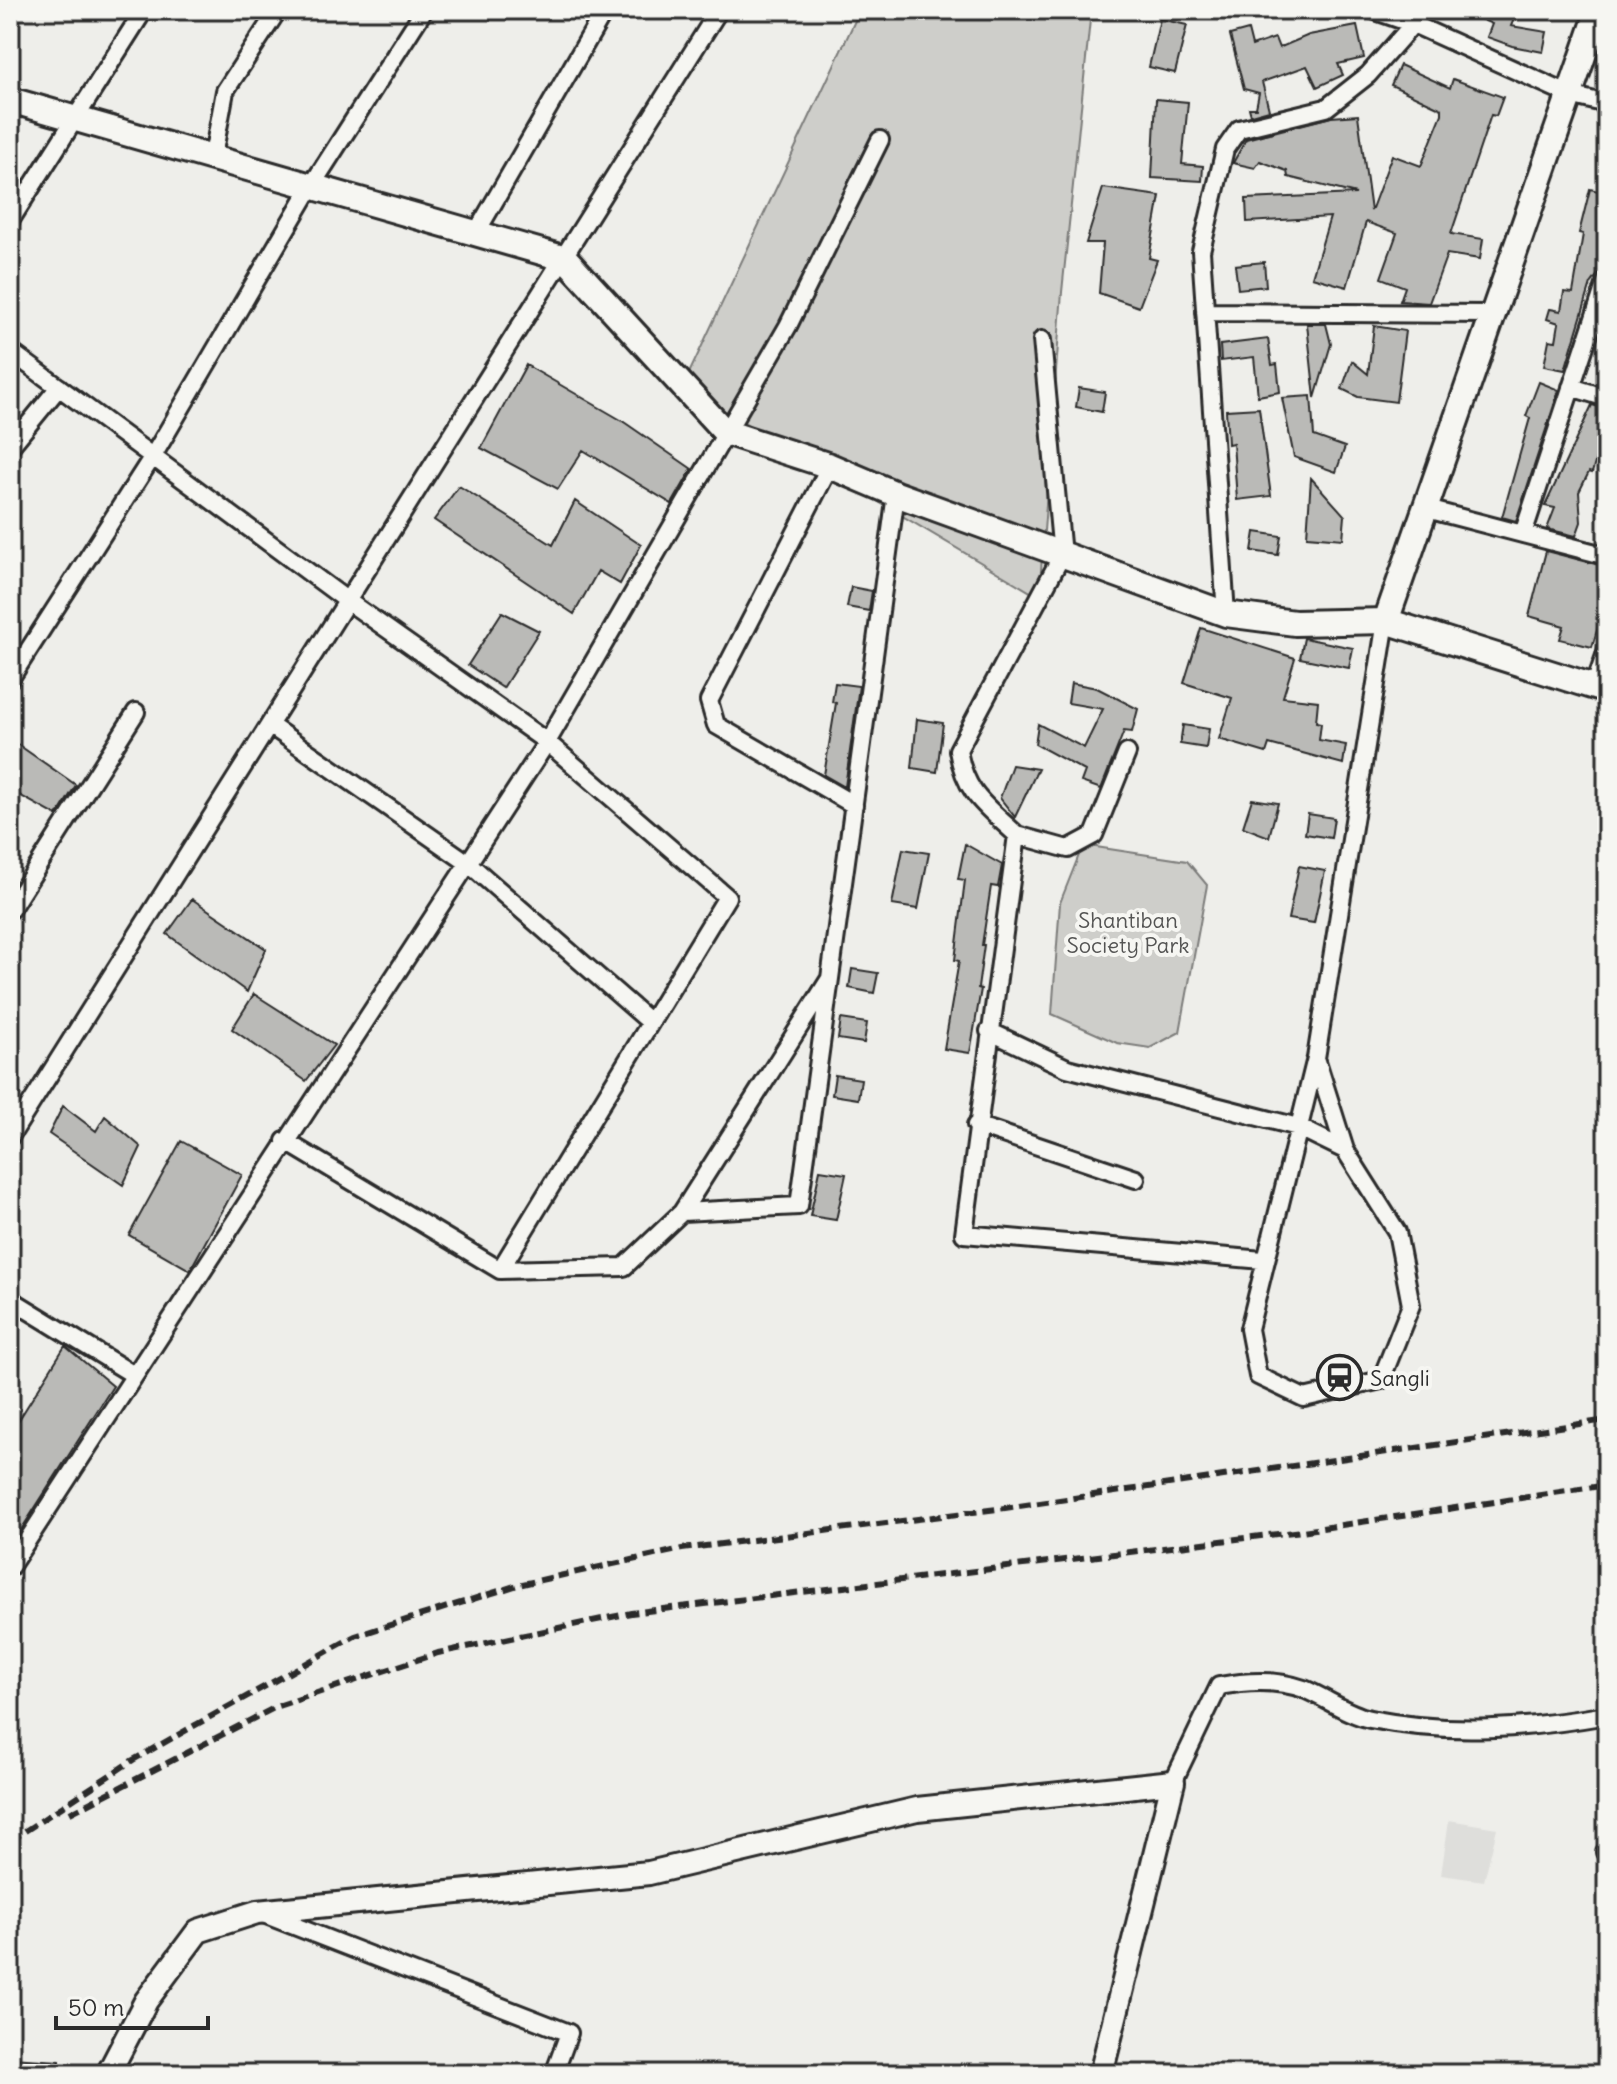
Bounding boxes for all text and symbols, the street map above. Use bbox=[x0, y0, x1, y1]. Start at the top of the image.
park label: Shantiban Society Park bbox=[1066, 906, 1190, 959]
station icon: Sangli bbox=[1315, 1354, 1363, 1402]
place label: Sangli bbox=[1370, 1364, 1430, 1392]
scale bar bbox=[56, 1980, 208, 2030]
text: 50 m bbox=[68, 1992, 124, 2022]

